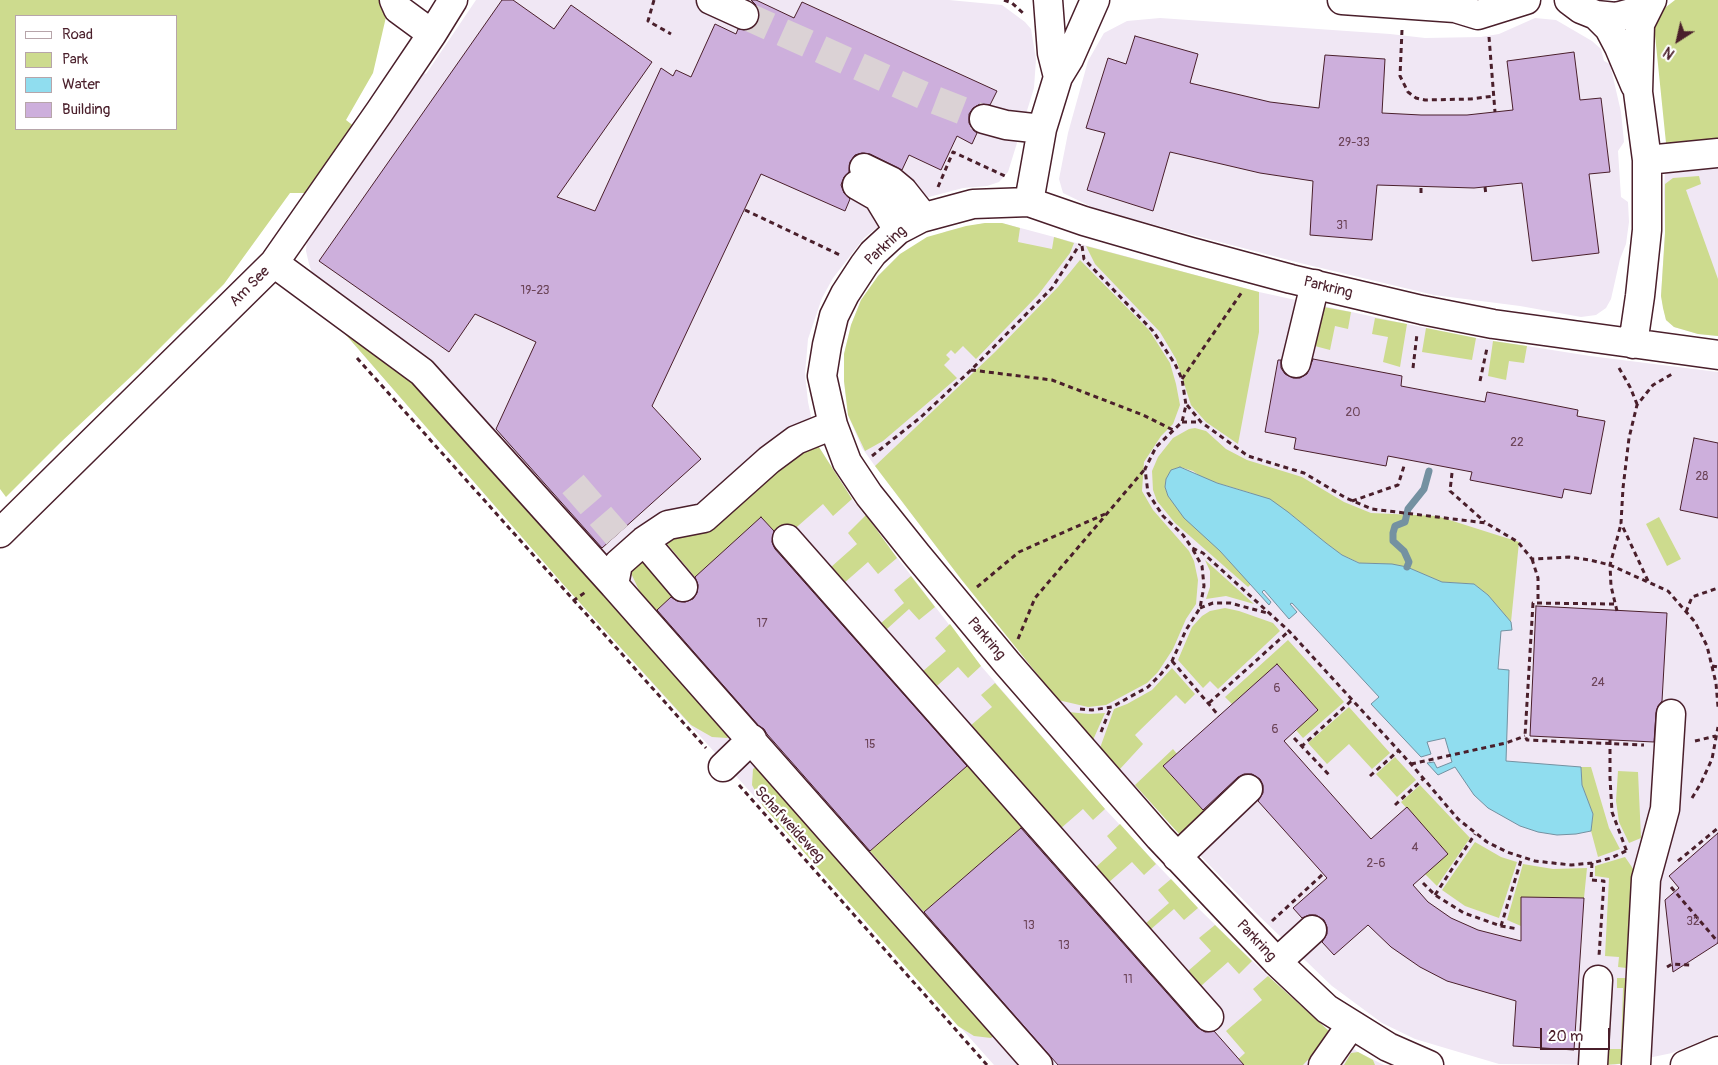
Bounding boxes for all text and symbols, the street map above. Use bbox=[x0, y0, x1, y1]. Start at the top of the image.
legend bbox=[15, 15, 178, 130]
north arrow bbox=[1653, 15, 1703, 65]
text: Road bbox=[62, 25, 93, 44]
text: N bbox=[1660, 43, 1678, 62]
text: Park bbox=[62, 50, 88, 69]
text: Water bbox=[62, 75, 100, 94]
text: Building bbox=[62, 100, 110, 119]
house number: 29-33 bbox=[1338, 136, 1370, 150]
house number: 31 bbox=[1336, 219, 1348, 233]
street label: Parkring bbox=[862, 222, 910, 270]
street label: Am See bbox=[226, 263, 274, 311]
street label: Parkring bbox=[1301, 273, 1355, 303]
house number: 19-23 bbox=[520, 284, 550, 298]
house number: 20 bbox=[1346, 406, 1360, 420]
house number: 22 bbox=[1510, 436, 1524, 450]
house number: 28 bbox=[1696, 470, 1708, 484]
street label: Parkring bbox=[963, 614, 1009, 664]
house number: 17 bbox=[756, 617, 768, 631]
house number: 24 bbox=[1591, 676, 1605, 690]
house number: 6 bbox=[1274, 682, 1280, 696]
house number: 6 bbox=[1272, 723, 1278, 737]
house number: 15 bbox=[864, 738, 876, 752]
street label: Schafweideweg bbox=[750, 783, 828, 867]
house number: 4 bbox=[1412, 841, 1418, 855]
house number: 2-6 bbox=[1367, 857, 1385, 871]
house number: 32 bbox=[1686, 915, 1700, 929]
street label: Parkring bbox=[1232, 917, 1280, 965]
house number: 13 bbox=[1023, 919, 1035, 933]
house number: 13 bbox=[1058, 939, 1070, 953]
house number: 11 bbox=[1123, 973, 1133, 987]
scale bar bbox=[1543, 1018, 1613, 1050]
text: 20 m bbox=[1548, 1027, 1583, 1046]

